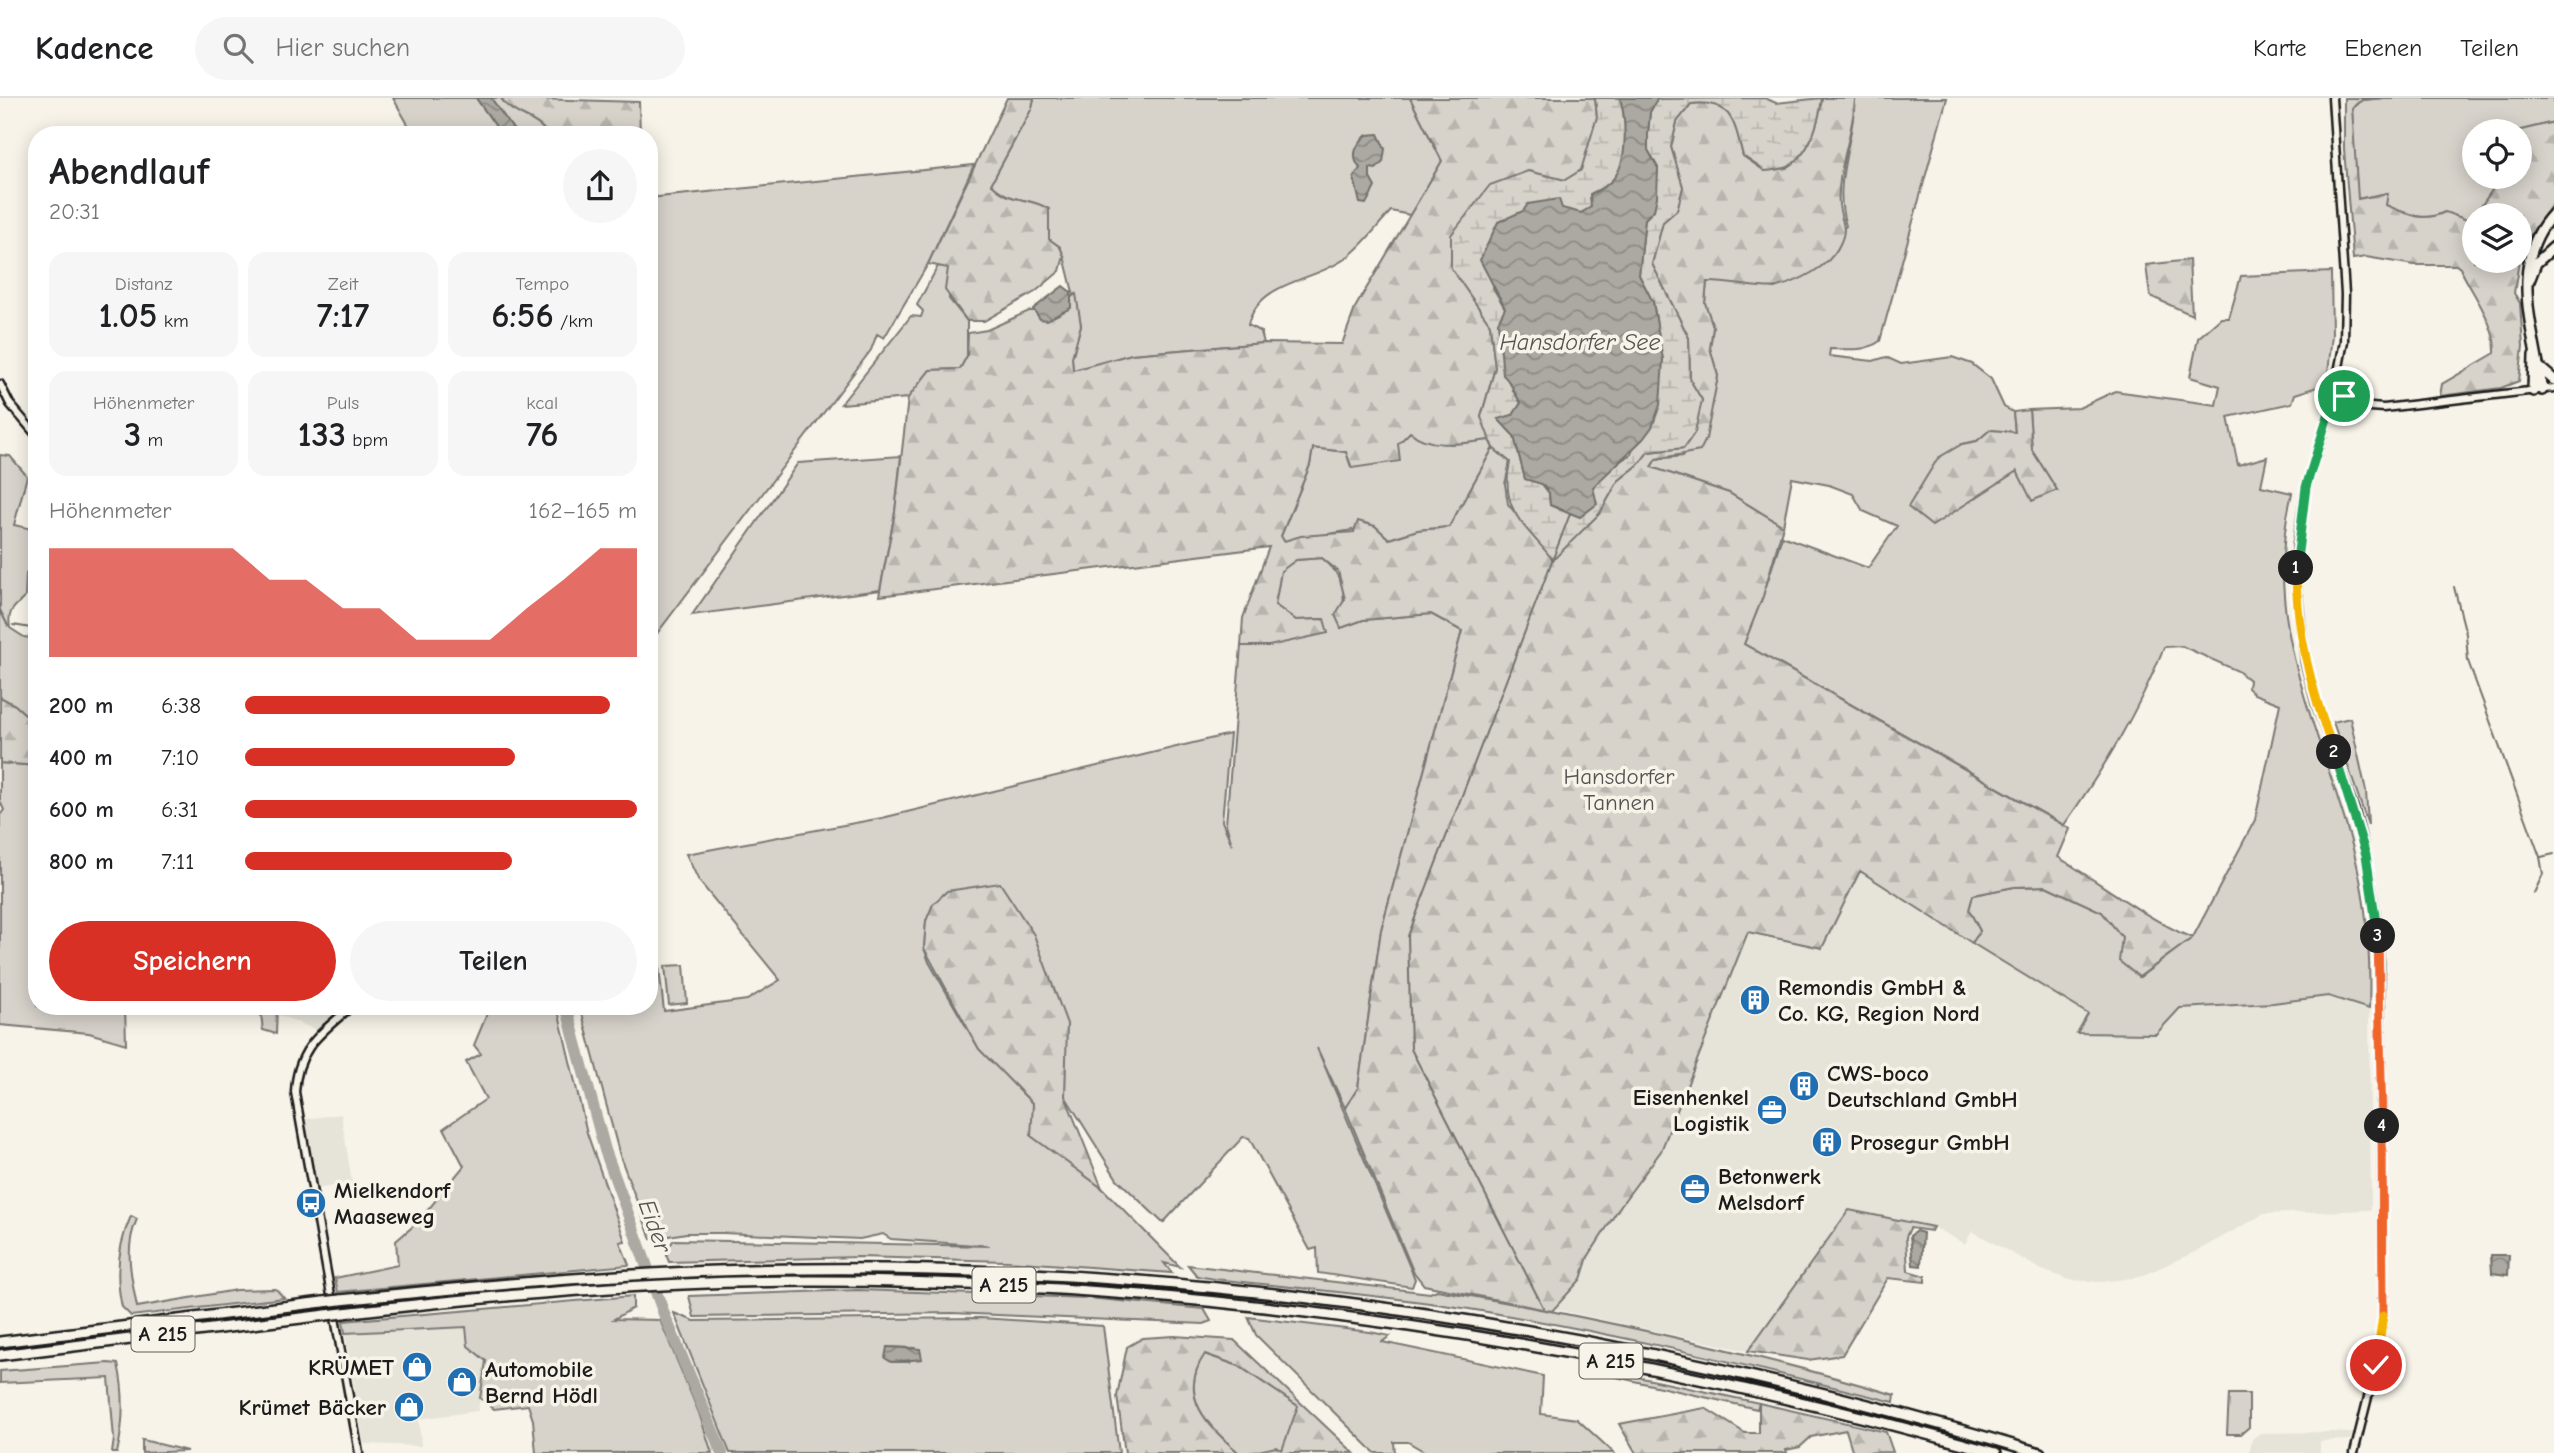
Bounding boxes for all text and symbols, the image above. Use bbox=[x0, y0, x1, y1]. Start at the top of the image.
search box bbox=[195, 17, 685, 80]
text: Kadence bbox=[35, 29, 153, 67]
icon: search bbox=[219, 29, 257, 67]
text: Hier suchen bbox=[275, 33, 410, 63]
text: Karte bbox=[2253, 34, 2306, 62]
text: Ebenen bbox=[2344, 34, 2422, 62]
text: Teilen bbox=[2460, 34, 2519, 62]
map controls bbox=[2462, 119, 2532, 273]
button: locate bbox=[2462, 119, 2532, 189]
button: share bbox=[563, 149, 637, 223]
text: Abendlauf bbox=[49, 150, 209, 194]
text: 20:31 bbox=[49, 198, 100, 225]
button: layers bbox=[2462, 203, 2532, 273]
text: Distanz bbox=[115, 273, 172, 295]
text: Zeit bbox=[328, 273, 358, 295]
text: Tempo bbox=[515, 273, 569, 295]
text: 1.05 bbox=[99, 295, 157, 336]
text: 7:17 bbox=[317, 295, 369, 336]
text: 6:56 bbox=[491, 295, 554, 336]
text: km bbox=[157, 310, 189, 332]
text: /km bbox=[554, 310, 593, 332]
water label: Hansdorfer See bbox=[1499, 328, 1661, 356]
pin bbox=[2314, 366, 2374, 426]
icon: arrive bbox=[2325, 377, 2363, 415]
text: Höhenmeter bbox=[93, 392, 194, 414]
text: Puls bbox=[327, 392, 359, 414]
text: kcal bbox=[526, 392, 558, 414]
text: 3 bbox=[124, 414, 141, 455]
text: 133 bbox=[298, 414, 346, 455]
text: 76 bbox=[526, 414, 559, 455]
text: m bbox=[141, 429, 163, 451]
text: bpm bbox=[346, 429, 388, 451]
text: Höhenmeter bbox=[49, 497, 171, 524]
text: 162–165 m bbox=[529, 497, 637, 524]
pin: 1 bbox=[2278, 550, 2314, 586]
text: 1 bbox=[2292, 556, 2299, 578]
text: 200 m bbox=[49, 692, 113, 719]
text: 6:38 bbox=[161, 692, 201, 719]
pin: 2 bbox=[2316, 734, 2352, 770]
text: 2 bbox=[2329, 740, 2338, 762]
text: 400 m bbox=[49, 744, 113, 771]
text: 7:10 bbox=[161, 744, 199, 771]
park label: Hansdorfer Tannen bbox=[1564, 763, 1675, 816]
text: 600 m bbox=[49, 796, 114, 823]
text: 6:31 bbox=[161, 796, 198, 823]
text: 800 m bbox=[49, 848, 114, 875]
text: 7:11 bbox=[161, 848, 194, 875]
pin: 3 bbox=[2360, 918, 2396, 954]
button: Speichern bbox=[49, 921, 336, 1001]
button: Teilen bbox=[350, 921, 637, 1001]
text: 3 bbox=[2373, 924, 2382, 946]
place label: Remondis GmbH & Co. KG, Region Nord bbox=[1778, 974, 1980, 1027]
building icon: Remondis GmbH & Co. KG, Region Nord bbox=[1738, 983, 1772, 1017]
place label: CWS-boco Deutschland GmbH bbox=[1827, 1060, 2018, 1113]
building icon: CWS-boco Deutschland GmbH bbox=[1787, 1069, 1821, 1103]
place label: Eisenhenkel Logistik bbox=[1633, 1084, 1749, 1137]
office icon: Eisenhenkel Logistik bbox=[1755, 1093, 1789, 1127]
pin: 4 bbox=[2364, 1108, 2400, 1144]
text: 4 bbox=[2377, 1114, 2386, 1136]
building icon: Prosegur GmbH bbox=[1810, 1125, 1844, 1159]
place label: Prosegur GmbH bbox=[1850, 1129, 2010, 1156]
place label: Betonwerk Melsdorf bbox=[1718, 1163, 1821, 1216]
office icon: Betonwerk Melsdorf bbox=[1678, 1172, 1712, 1206]
place label: Mielkendorf Maaseweg bbox=[334, 1177, 452, 1230]
bus stop icon: Mielkendorf Maaseweg bbox=[294, 1186, 328, 1220]
water label: Eider bbox=[633, 1196, 678, 1258]
road number: A 215 bbox=[972, 1268, 1036, 1302]
road number: A 215 bbox=[132, 1316, 194, 1352]
pin bbox=[2346, 1335, 2406, 1395]
road number: A 215 bbox=[1580, 1344, 1642, 1378]
icon: check bbox=[2357, 1346, 2395, 1384]
shop icon: KRÜMET bbox=[400, 1350, 434, 1384]
place label: KRÜMET bbox=[308, 1354, 394, 1381]
place label: Automobile Bernd Hödl bbox=[485, 1356, 598, 1409]
shop icon: Automobile Bernd Hödl bbox=[445, 1365, 479, 1399]
shop icon: Krümet Bäcker bbox=[392, 1390, 426, 1424]
place label: Krümet Bäcker bbox=[239, 1394, 387, 1421]

